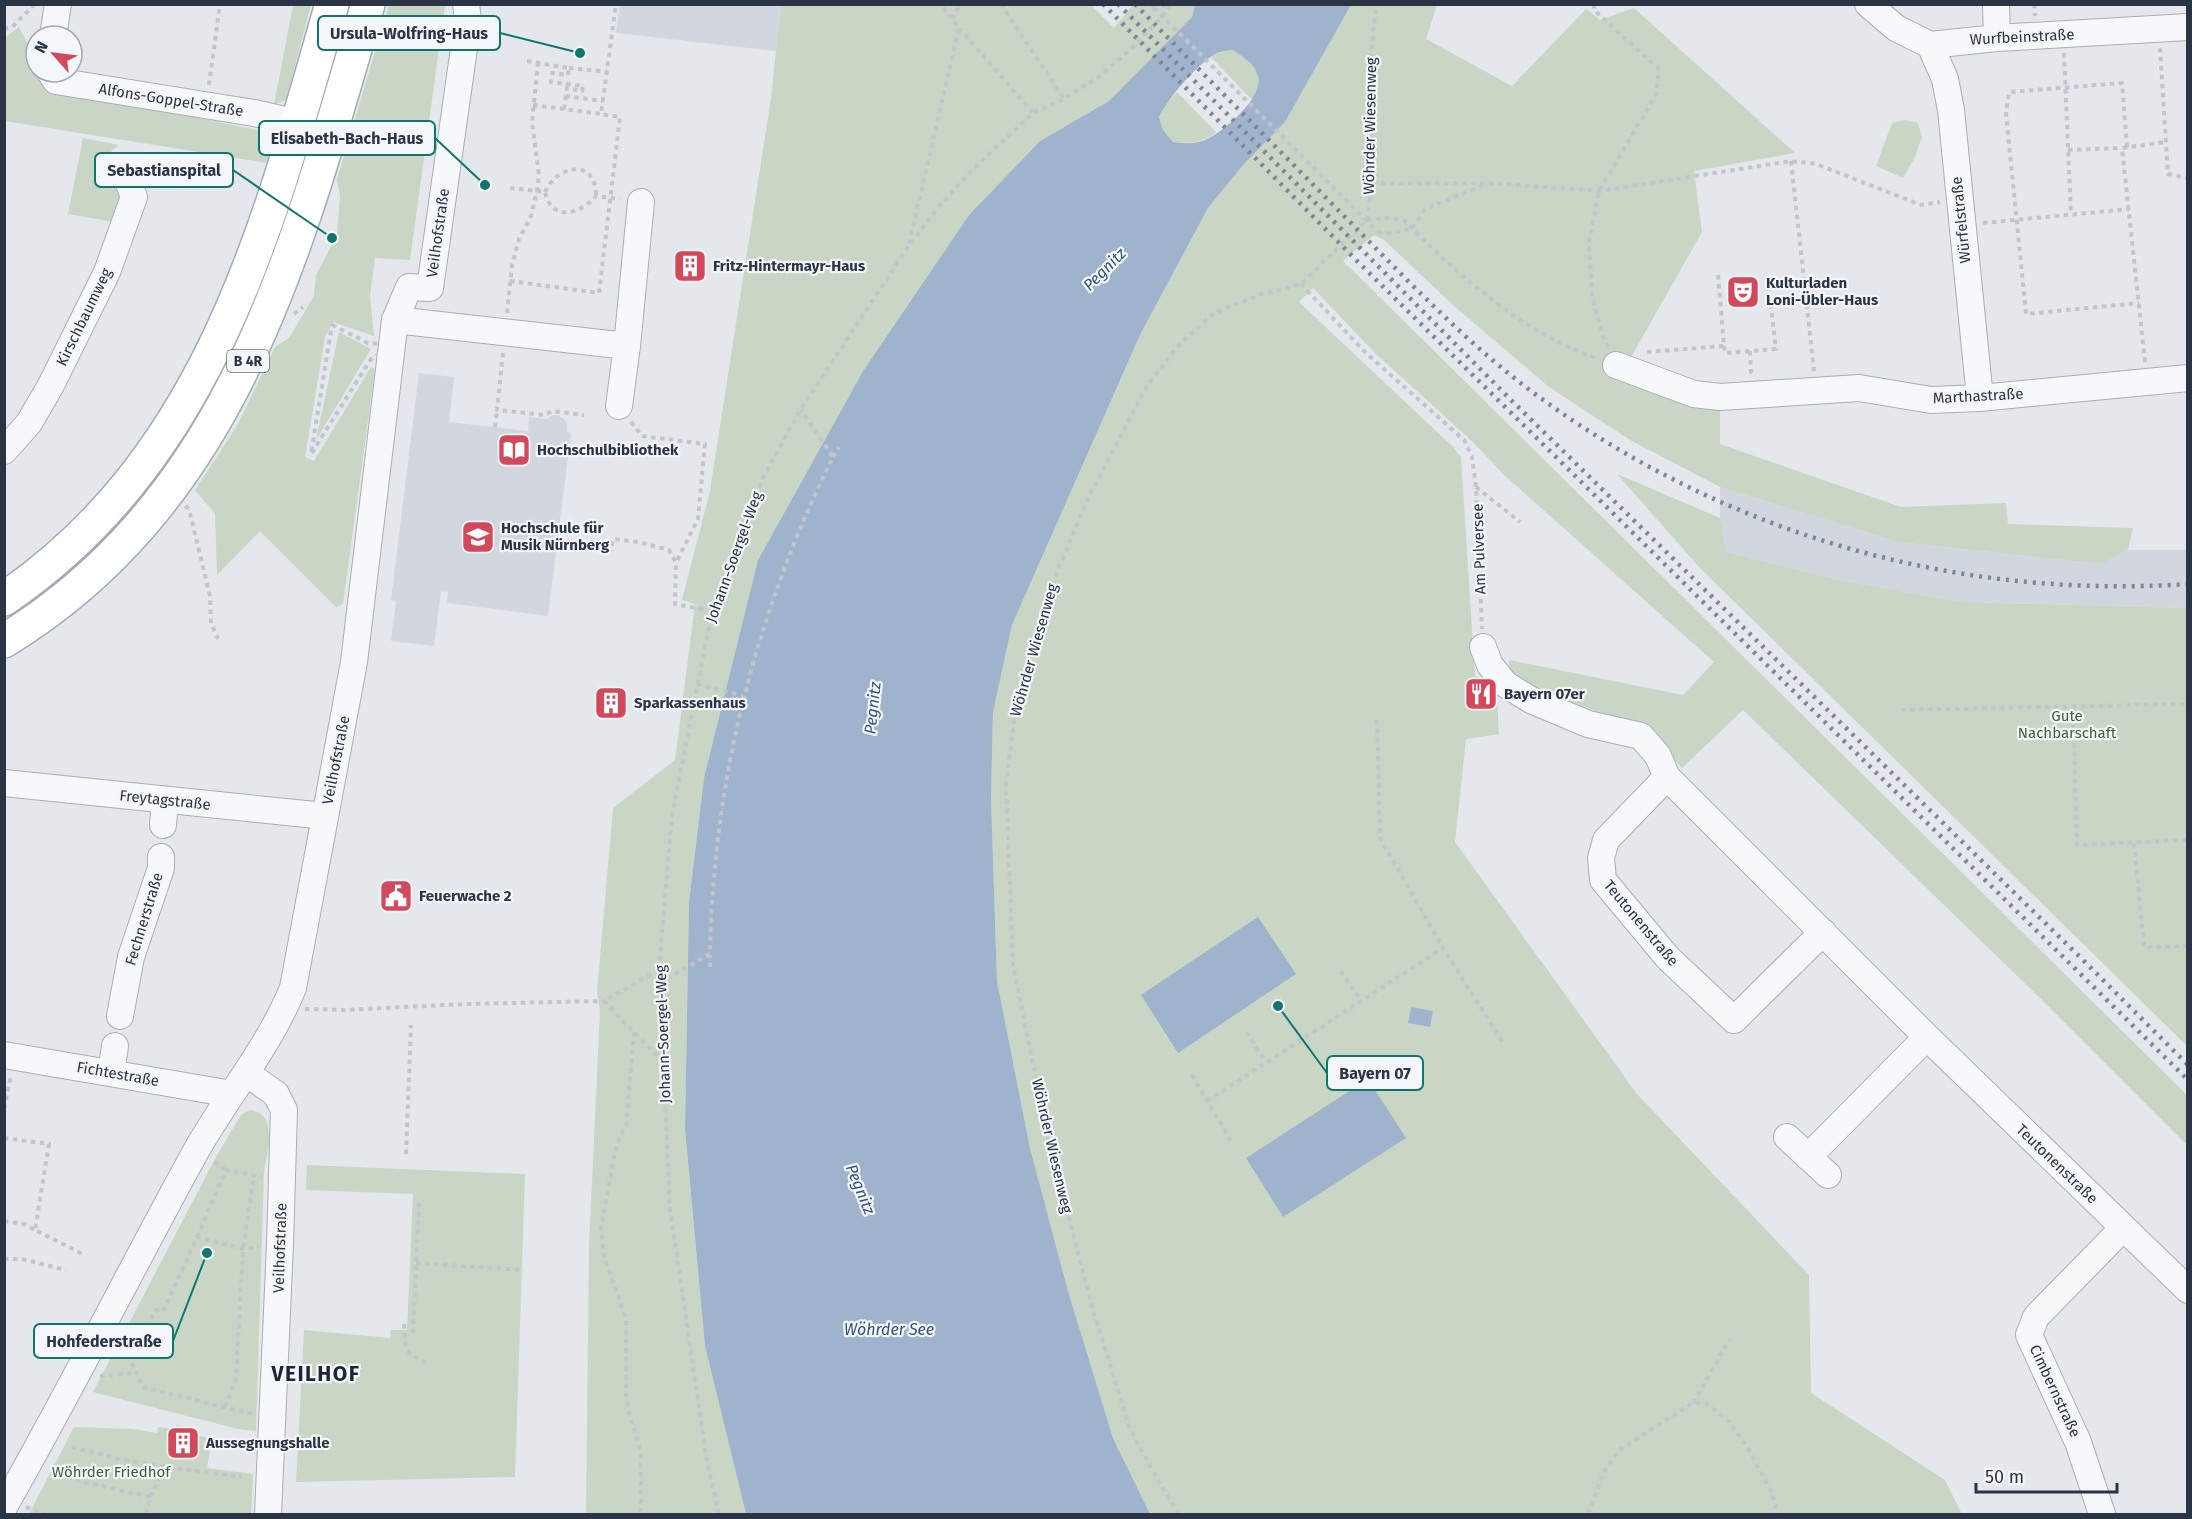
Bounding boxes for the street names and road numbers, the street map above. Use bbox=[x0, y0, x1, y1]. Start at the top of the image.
street label: Wurfbeinstraße bbox=[1969, 25, 2075, 49]
street label: Wöhrder Wiesenweg bbox=[1360, 57, 1380, 195]
street label: Alfons-Goppel-Straße bbox=[97, 80, 245, 120]
street label: Würfelstraße bbox=[1947, 176, 1975, 264]
street label: Veilhofstraße bbox=[423, 187, 453, 279]
street label: Kirschbaumweg bbox=[52, 265, 116, 369]
road number: B 4R bbox=[227, 350, 269, 372]
street label: Marthastraße bbox=[1932, 385, 2024, 407]
street label: Johann-Soergel-Weg bbox=[702, 489, 766, 625]
street label: Am Pulversee bbox=[1468, 503, 1490, 595]
street label: Wöhrder Wiesenweg bbox=[1006, 581, 1062, 719]
street label: Veilhofstraße bbox=[319, 714, 353, 806]
street label: Freytagstraße bbox=[119, 786, 211, 814]
street label: Fechnerstraße bbox=[121, 870, 167, 968]
street label: Teutonenstraße bbox=[1600, 876, 1682, 970]
street label: Johann-Soergel-Weg bbox=[652, 964, 674, 1103]
street label: Fichtestraße bbox=[75, 1058, 161, 1090]
street label: Wöhrder Wiesenweg bbox=[1028, 1077, 1076, 1215]
street label: Teutonenstraße bbox=[2012, 1121, 2102, 1207]
street label: Veilhofstraße bbox=[269, 1203, 291, 1293]
street label: Cimbernstraße bbox=[2026, 1342, 2084, 1440]

